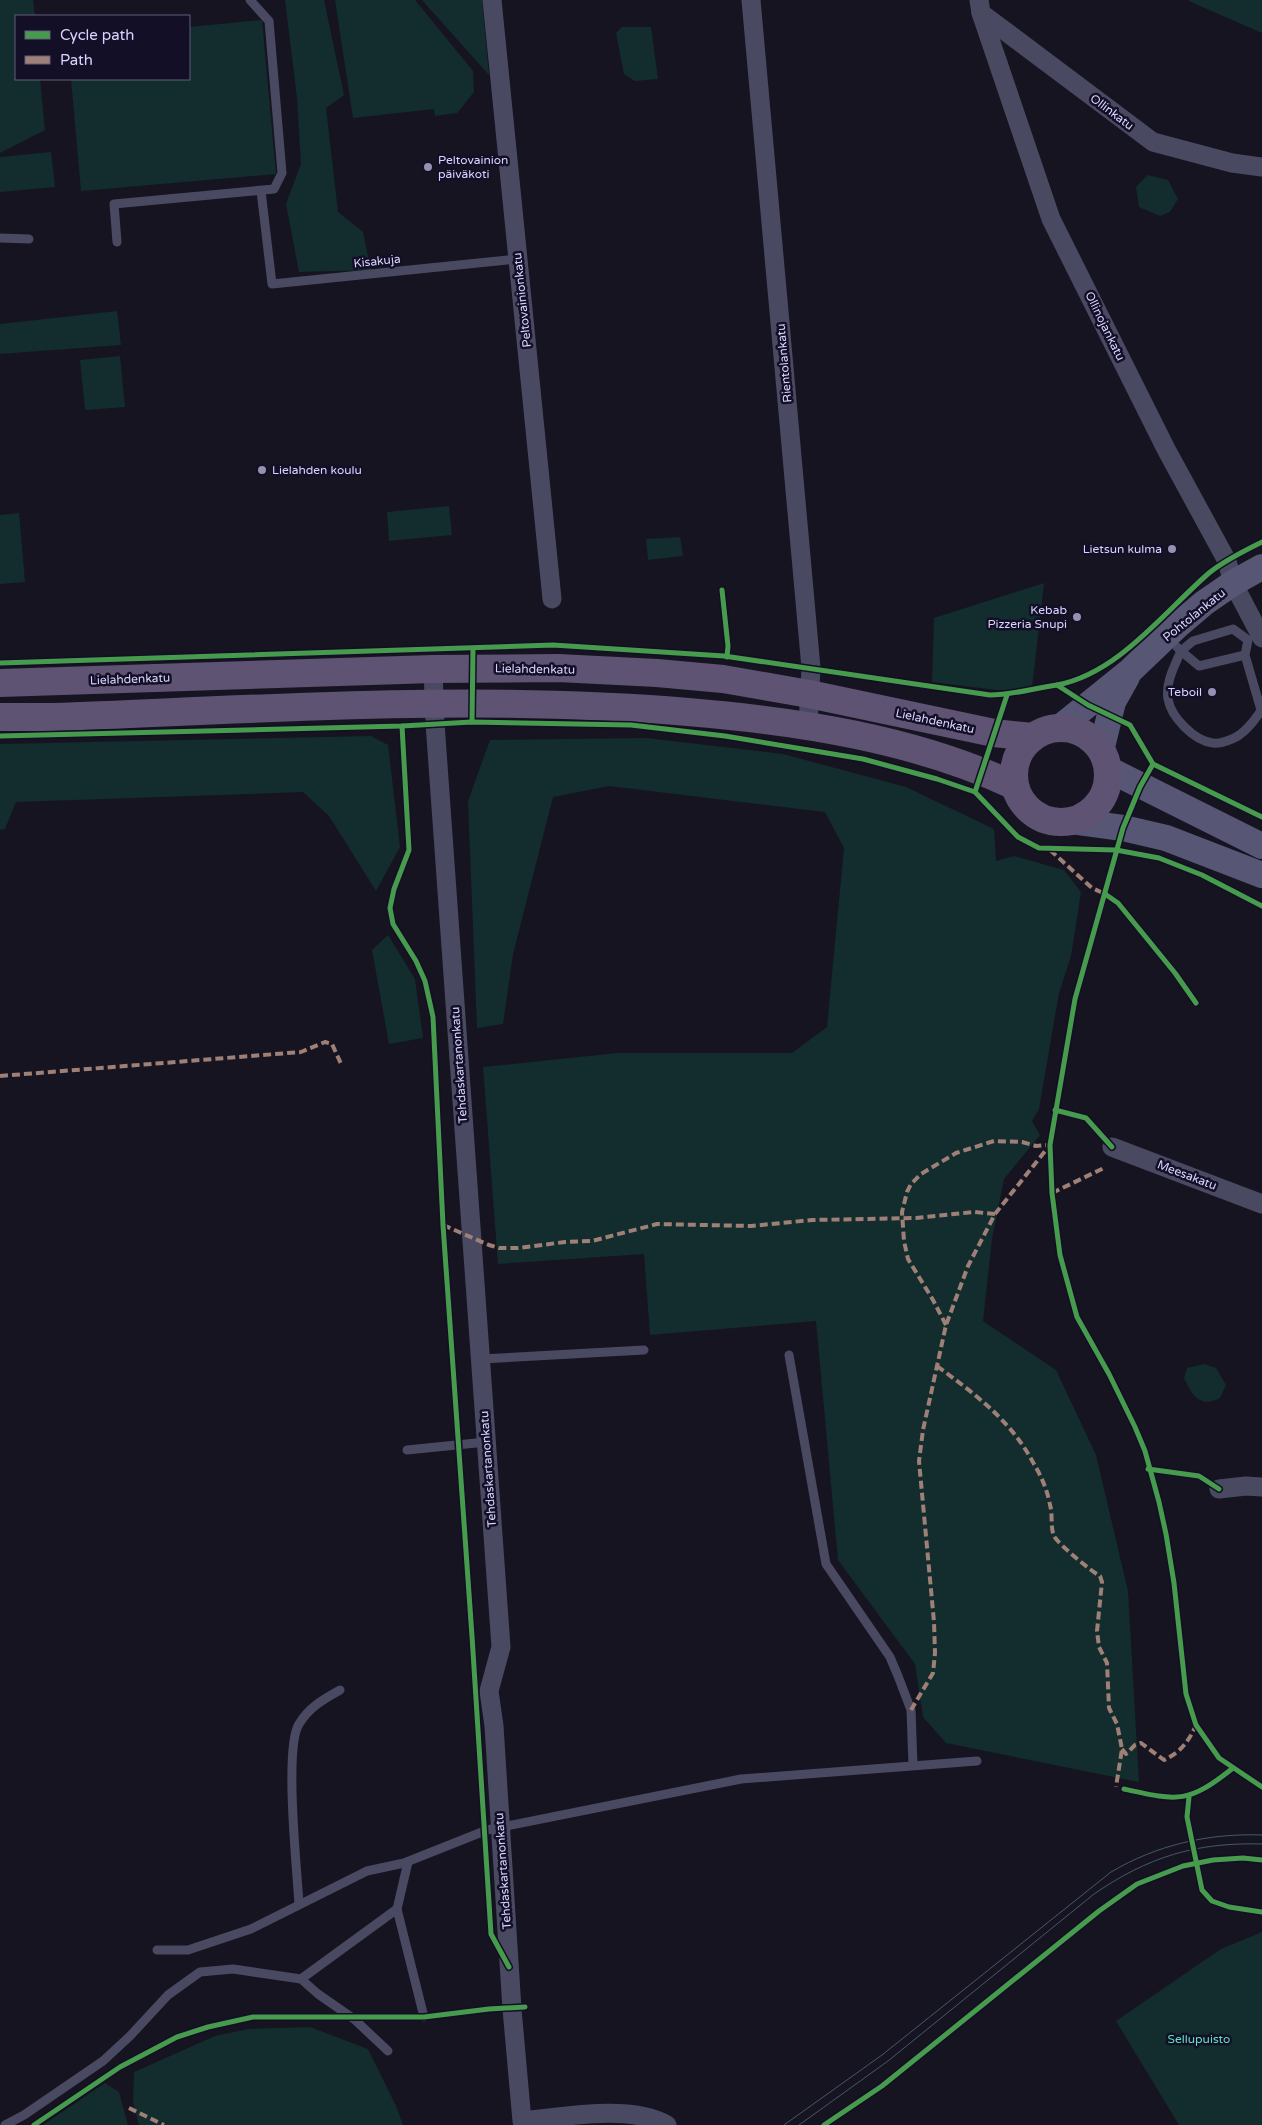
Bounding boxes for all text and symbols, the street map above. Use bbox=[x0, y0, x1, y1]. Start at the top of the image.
legend bbox=[15, 15, 190, 80]
text: Cycle path bbox=[60, 26, 134, 44]
text: Path bbox=[60, 51, 93, 69]
street label: Ollinkatu bbox=[1087, 91, 1137, 133]
place label: Peltovainion päiväkoti bbox=[438, 153, 508, 181]
marker: Peltovainion päiväkoti bbox=[422, 161, 434, 173]
street label: Kisakuja bbox=[353, 252, 401, 270]
street label: Peltovainionkatu bbox=[510, 252, 534, 348]
street label: Ollinojankatu bbox=[1082, 289, 1128, 363]
street label: Rientolankatu bbox=[774, 323, 794, 403]
place label: Lielahden koulu bbox=[272, 463, 362, 477]
marker: Lielahden koulu bbox=[256, 464, 268, 476]
place label: Lietsun kulma bbox=[1083, 542, 1162, 556]
marker: Lietsun kulma bbox=[1166, 543, 1178, 555]
street label: Pohtolankatu bbox=[1160, 586, 1228, 644]
place label: Kebab Pizzeria Snupi bbox=[987, 603, 1067, 631]
marker: Kebab Pizzeria Snupi bbox=[1071, 611, 1083, 623]
street label: Lielahdenkatu bbox=[495, 661, 575, 677]
street label: Lielahdenkatu bbox=[90, 671, 170, 687]
place label: Teboil bbox=[1168, 685, 1202, 699]
marker: Teboil bbox=[1206, 686, 1218, 698]
street label: Lielahdenkatu bbox=[894, 706, 976, 736]
street label: Tehdaskartanonkatu bbox=[448, 1006, 470, 1124]
street label: Meesakatu bbox=[1155, 1157, 1219, 1193]
street label: Tehdaskartanonkatu bbox=[477, 1410, 499, 1528]
street label: Tehdaskartanonkatu bbox=[492, 1812, 514, 1930]
park label: Sellupuisto bbox=[1168, 2032, 1230, 2046]

